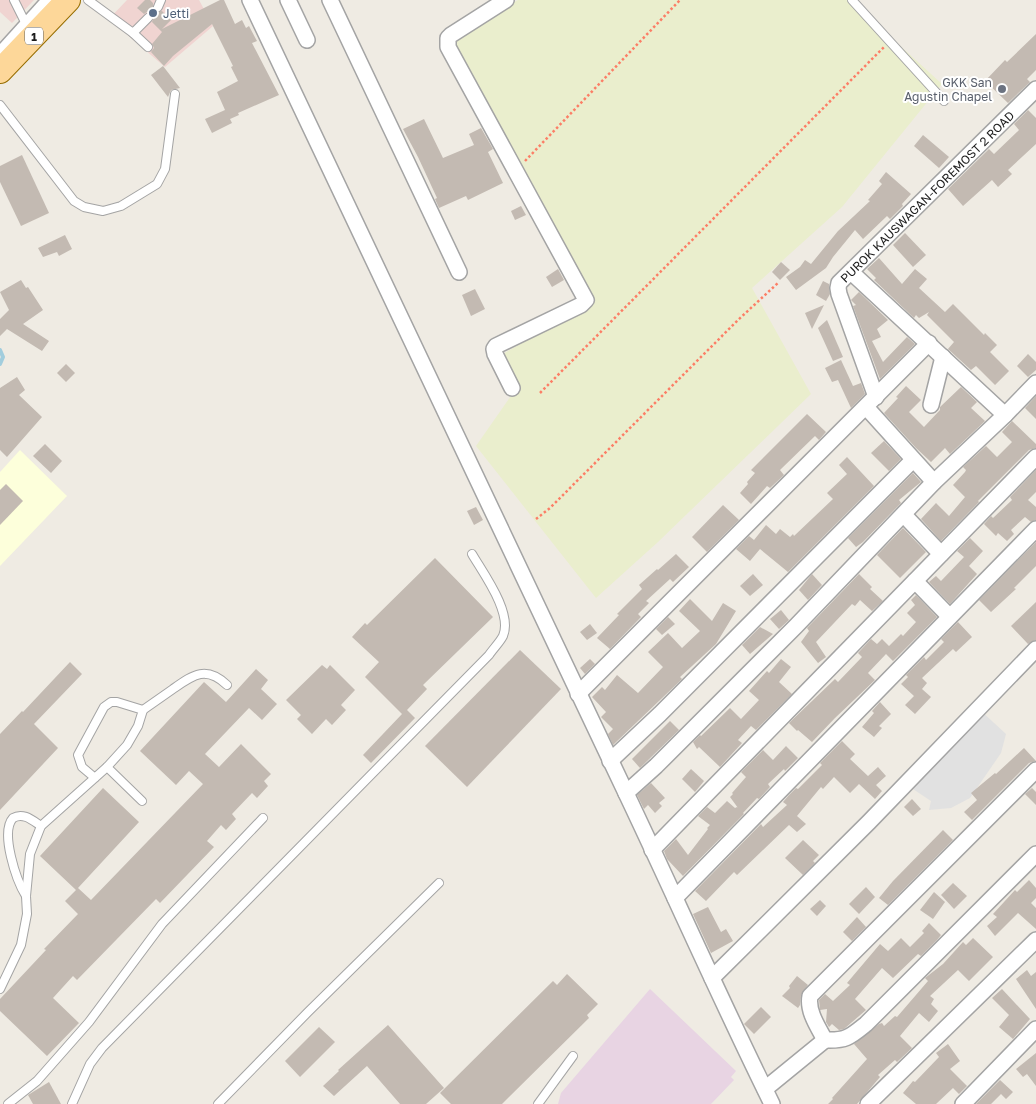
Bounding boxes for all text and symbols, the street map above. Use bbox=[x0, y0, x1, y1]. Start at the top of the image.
place label: Jetti bbox=[163, 6, 189, 21]
marker: Jetti bbox=[147, 7, 159, 19]
road number: 1 bbox=[25, 28, 43, 44]
place label: GKK San Agustin Chapel bbox=[904, 75, 992, 104]
marker: GKK San Agustin Chapel bbox=[996, 83, 1008, 95]
street label: PUROK KAUSWAGAN-FOREMOST 2 ROAD bbox=[837, 108, 1017, 285]

